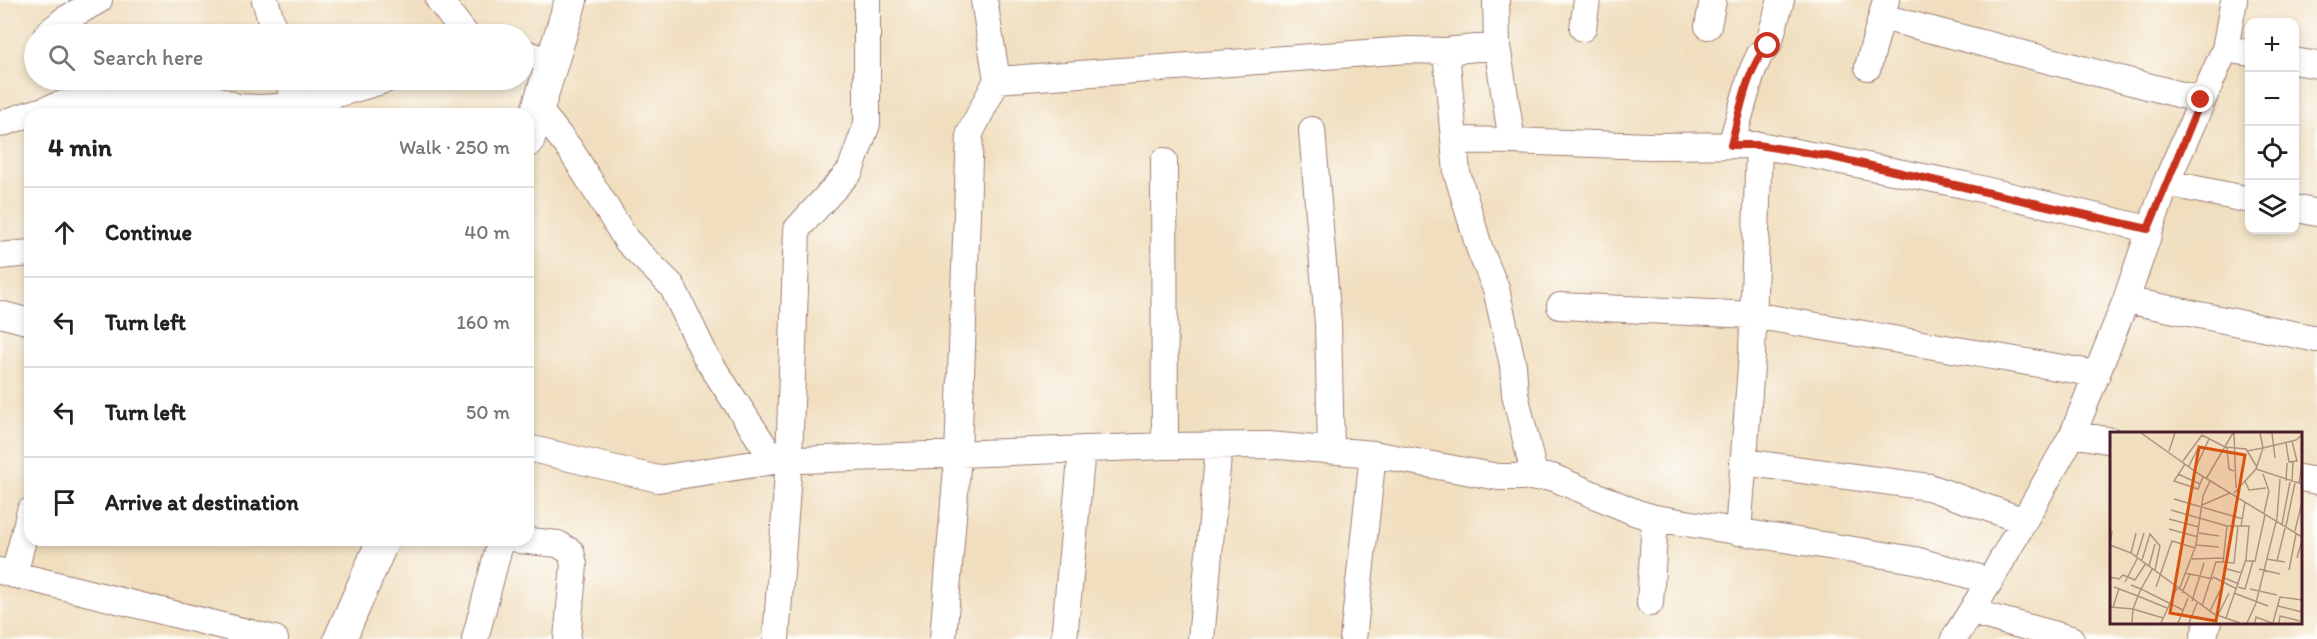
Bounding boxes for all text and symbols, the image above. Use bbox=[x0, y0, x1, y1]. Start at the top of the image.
map controls bbox=[2245, 18, 2299, 234]
button: + bbox=[2245, 18, 2299, 72]
search box bbox=[24, 24, 534, 90]
route start bbox=[1754, 32, 1780, 58]
icon: search bbox=[45, 41, 78, 74]
text: Search here bbox=[93, 44, 203, 71]
button: − bbox=[2245, 72, 2299, 126]
route end bbox=[2187, 86, 2213, 112]
button: locate bbox=[2245, 126, 2299, 180]
text: 4 min bbox=[48, 131, 112, 163]
text: Walk · 250 m bbox=[399, 135, 510, 159]
button: layers bbox=[2245, 180, 2299, 234]
icon: ahead bbox=[48, 216, 81, 249]
text: Continue bbox=[105, 219, 192, 246]
text: 40 m bbox=[464, 220, 510, 244]
icon: left bbox=[48, 306, 81, 339]
text: Turn left bbox=[105, 309, 186, 336]
text: 160 m bbox=[457, 310, 510, 334]
icon: left bbox=[48, 396, 81, 429]
text: Turn left bbox=[105, 399, 186, 426]
text: 50 m bbox=[466, 400, 510, 424]
inset map bbox=[2110, 432, 2302, 624]
icon: arrive bbox=[48, 486, 81, 519]
text: Arrive at destination bbox=[105, 489, 299, 516]

